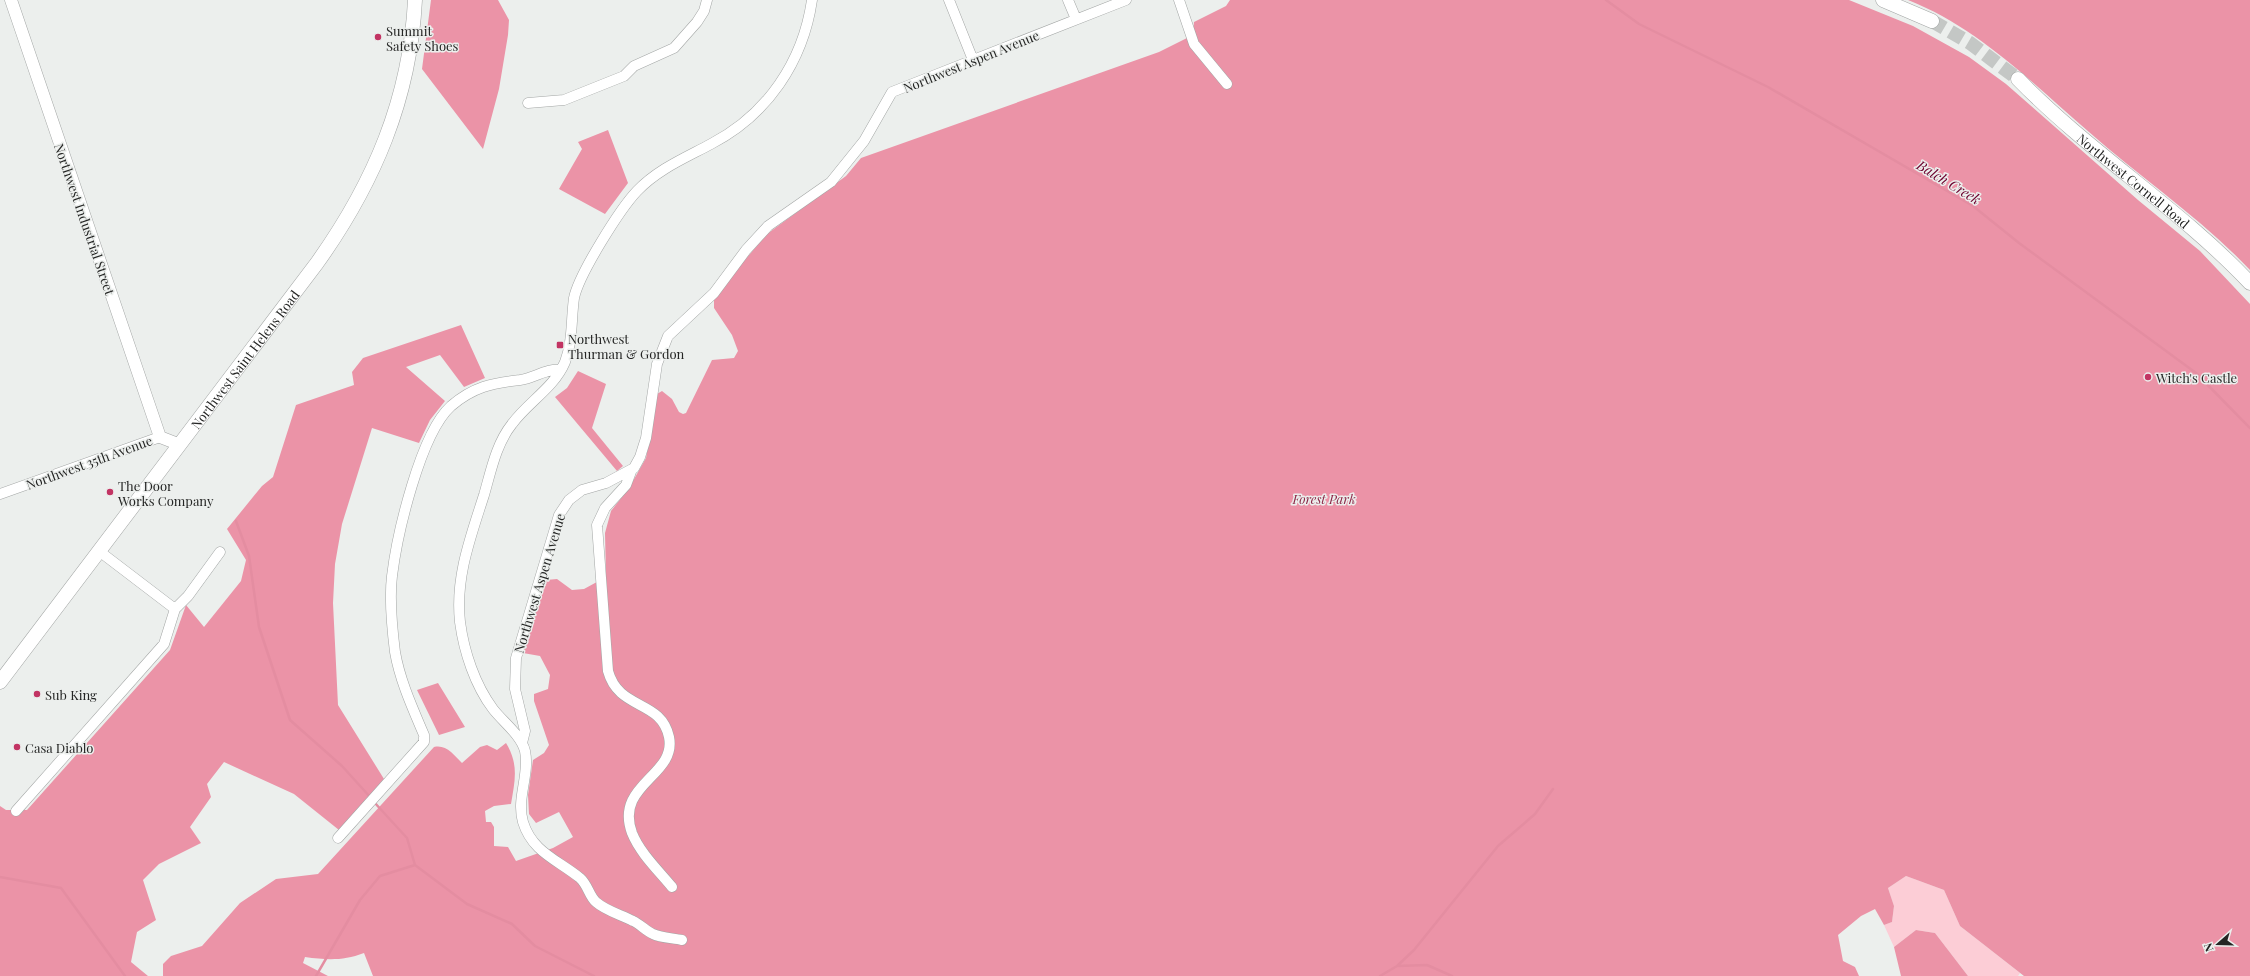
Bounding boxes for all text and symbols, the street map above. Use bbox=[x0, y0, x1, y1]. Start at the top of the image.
place label: Summit Safety Shoes bbox=[386, 22, 459, 54]
street label: Northwest Aspen Avenue bbox=[901, 26, 1042, 96]
marker: Summit Safety Shoes bbox=[373, 32, 383, 42]
street label: Northwest Cornell Road bbox=[2074, 129, 2194, 232]
street label: Northwest Industrial Street bbox=[51, 141, 119, 298]
water label: Balch Creek bbox=[1913, 155, 1985, 209]
street label: Northwest Saint Helens Road bbox=[186, 286, 303, 432]
place label: Northwest Thurman & Gordon bbox=[568, 330, 685, 362]
marker: Northwest Thurman & Gordon bbox=[555, 340, 565, 350]
place label: Witch's Castle bbox=[2155, 369, 2237, 386]
marker: Witch's Castle bbox=[2143, 372, 2153, 382]
street label: Northwest 35th Avenue bbox=[24, 431, 155, 493]
place label: The Door Works Company bbox=[117, 477, 214, 509]
marker: The Door Works Company bbox=[105, 487, 115, 497]
park label: Forest Park bbox=[1291, 490, 1356, 507]
street label: Northwest Aspen Avenue bbox=[510, 511, 568, 655]
place label: Sub King bbox=[45, 686, 97, 703]
marker: Sub King bbox=[32, 689, 42, 699]
place label: Casa Diablo bbox=[25, 739, 93, 756]
marker: Casa Diablo bbox=[12, 742, 22, 752]
north arrow bbox=[2198, 924, 2238, 964]
text: N bbox=[2200, 941, 2217, 954]

